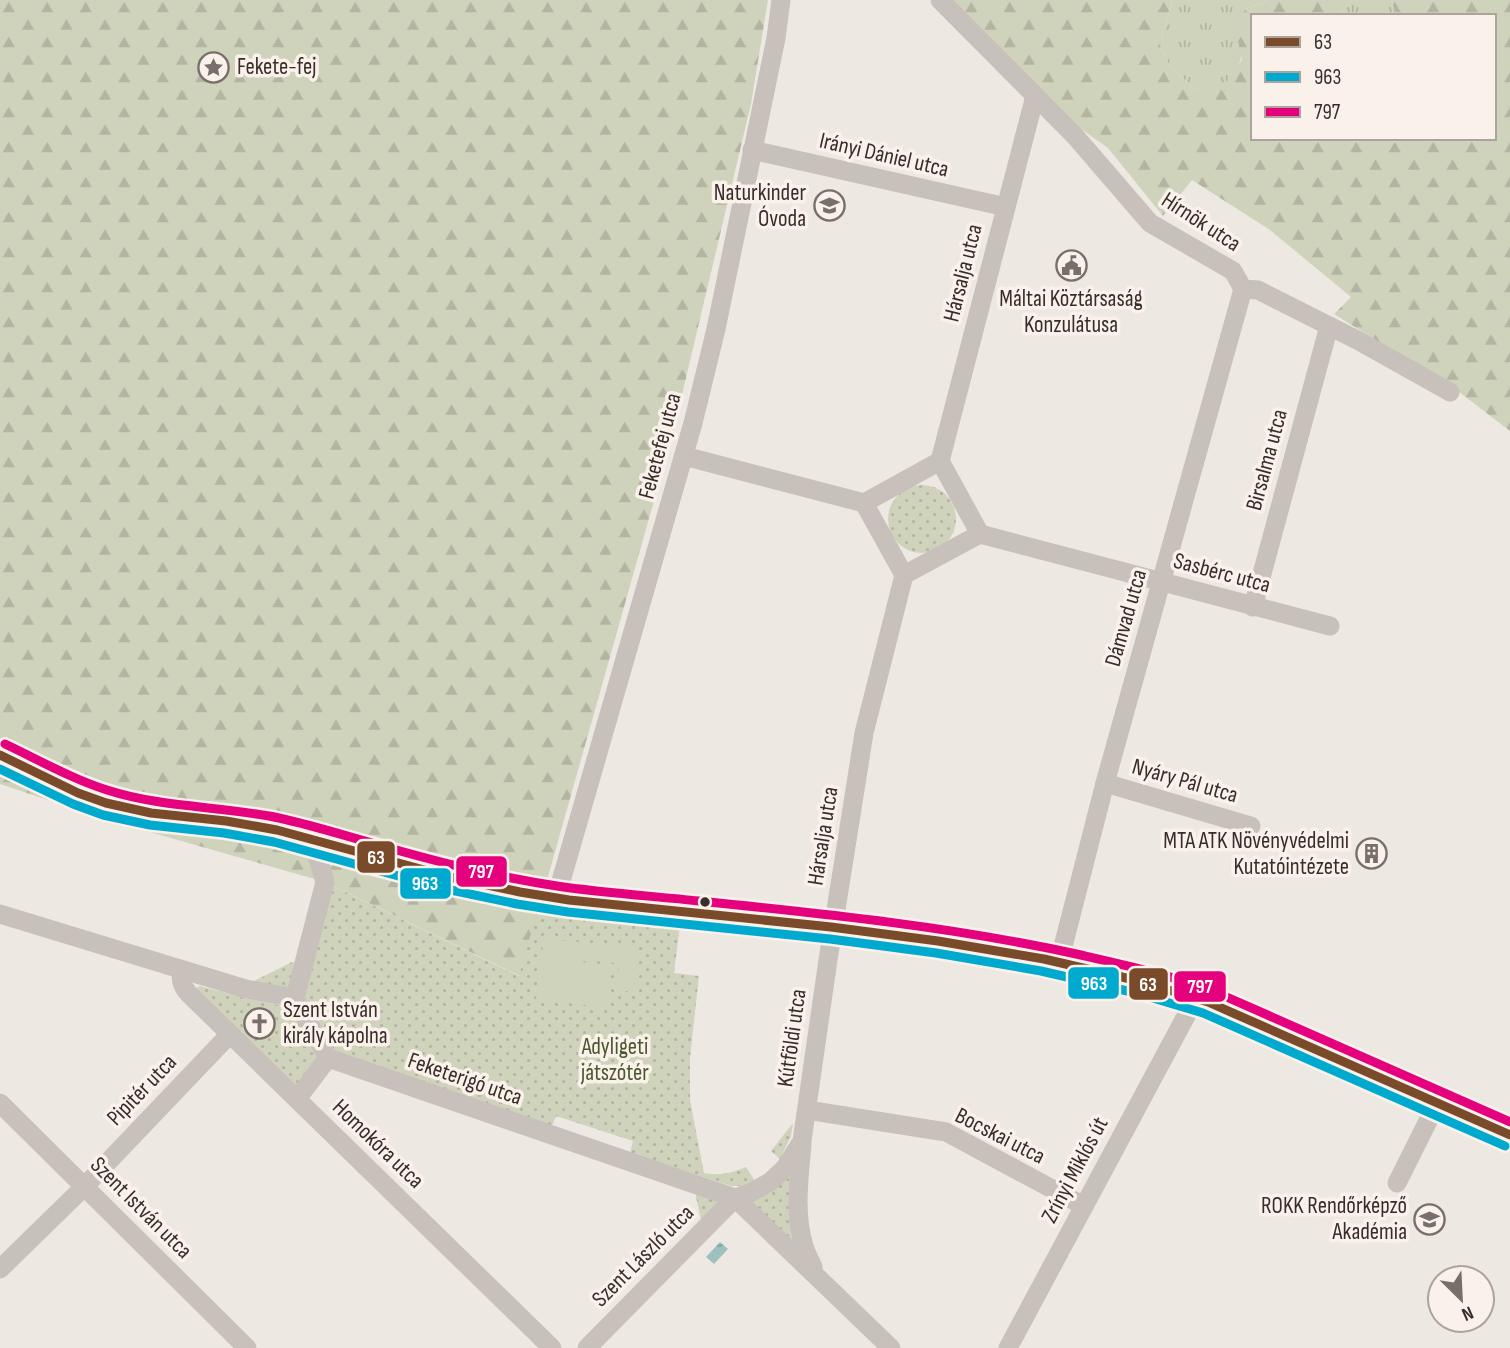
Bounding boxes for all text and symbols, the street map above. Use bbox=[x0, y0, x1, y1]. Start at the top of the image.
legend bbox=[1251, 14, 1496, 140]
text: 63 bbox=[1314, 30, 1332, 55]
place icon: Fekete-fej bbox=[197, 50, 231, 84]
place label: Fekete-fej bbox=[237, 53, 316, 81]
text: 963 bbox=[1314, 65, 1341, 90]
text: 797 bbox=[1314, 100, 1341, 125]
street label: Irányi Dániel utca bbox=[817, 127, 951, 183]
place label: Naturkinder Óvoda bbox=[714, 179, 806, 233]
street label: Hírnök utca bbox=[1156, 186, 1246, 258]
school or university icon: Naturkinder Óvoda bbox=[812, 189, 846, 223]
street label: Hársalja utca bbox=[937, 221, 989, 325]
public building icon: Máltai Köztársaság Konzulátusa bbox=[1054, 248, 1088, 282]
place label: Máltai Köztársaság Konzulátusa bbox=[999, 285, 1143, 339]
street label: Feketefej utca bbox=[632, 390, 688, 502]
street label: Birsalma utca bbox=[1240, 406, 1294, 514]
street label: Sasbérc utca bbox=[1171, 547, 1273, 599]
street label: Dámvad utca bbox=[1099, 566, 1153, 670]
street label: Nyáry Pál utca bbox=[1129, 753, 1241, 809]
street label: Hársalja utca bbox=[801, 785, 845, 887]
place label: MTA ATK Növényvédelmi Kutatóintézete bbox=[1163, 827, 1349, 881]
building icon: MTA ATK Növényvédelmi Kutatóintézete bbox=[1355, 837, 1389, 871]
line badge: 63 bbox=[356, 840, 396, 874]
text: 63 bbox=[367, 847, 385, 870]
line badge: 797 bbox=[455, 855, 508, 888]
text: 797 bbox=[468, 861, 495, 884]
line badge: 963 bbox=[399, 867, 452, 900]
text: 963 bbox=[412, 873, 438, 896]
unlabelled marker bbox=[698, 895, 712, 909]
line badge: 963 bbox=[1067, 966, 1120, 1000]
line badge: 63 bbox=[1128, 967, 1169, 1001]
line badge: 797 bbox=[1173, 970, 1227, 1003]
text: 963 bbox=[1081, 973, 1107, 996]
text: 63 bbox=[1139, 974, 1157, 997]
text: 797 bbox=[1187, 976, 1214, 999]
street label: Kútföldi utca bbox=[771, 987, 813, 1089]
place label: Szent István király kápolna bbox=[283, 996, 388, 1050]
church icon: Szent István király kápolna bbox=[243, 1006, 277, 1040]
park label: Adyligeti játszótér bbox=[580, 1033, 649, 1087]
street label: Feketerigó utca bbox=[404, 1046, 526, 1112]
street label: Pipitér utca bbox=[101, 1049, 183, 1131]
street label: Homokóra utca bbox=[326, 1093, 430, 1195]
street label: Bocskai utca bbox=[950, 1102, 1050, 1170]
street label: Zrínyi Miklós út bbox=[1035, 1112, 1115, 1228]
street label: Szent István utca bbox=[84, 1151, 198, 1265]
place label: ROKK Rendőrképző Akadémia bbox=[1261, 1192, 1407, 1246]
street label: Szent László utca bbox=[586, 1199, 700, 1313]
school or university icon: ROKK Rendőrképző Akadémia bbox=[1413, 1202, 1447, 1236]
north arrow bbox=[1426, 1264, 1496, 1334]
text: N bbox=[1458, 1301, 1477, 1326]

